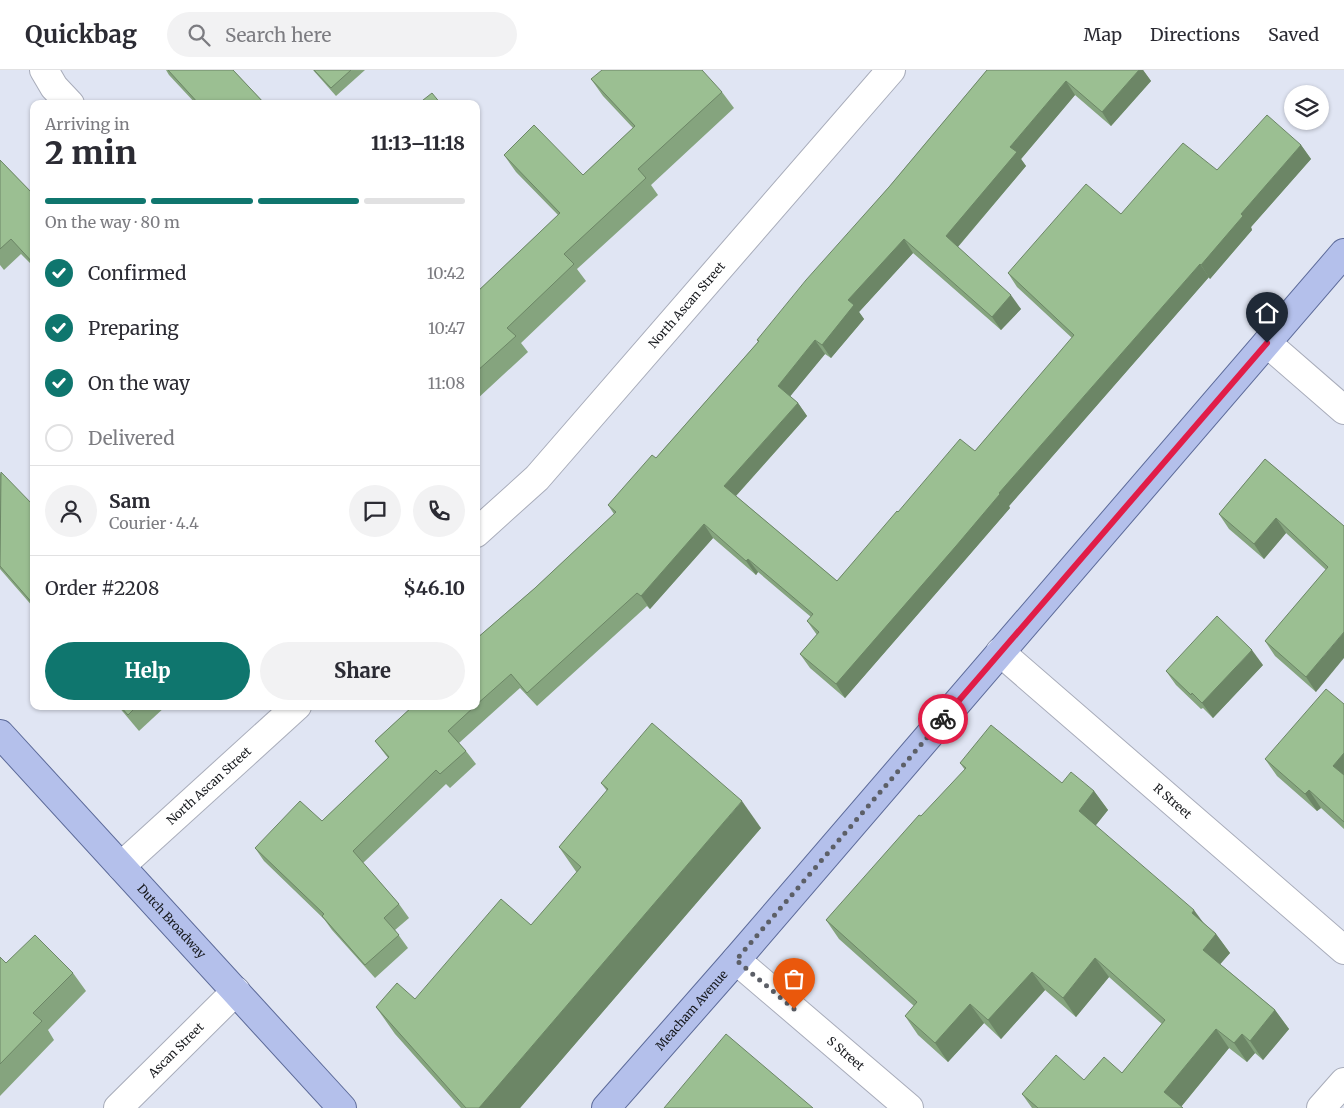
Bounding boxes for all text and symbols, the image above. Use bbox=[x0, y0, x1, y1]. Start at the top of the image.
search box bbox=[167, 12, 517, 57]
text: Quickbag bbox=[25, 19, 137, 50]
icon: search bbox=[185, 21, 213, 49]
text: Search here bbox=[225, 23, 331, 47]
text: Map bbox=[1084, 23, 1122, 46]
text: Directions bbox=[1150, 23, 1240, 46]
text: Saved bbox=[1268, 23, 1319, 46]
map controls bbox=[1284, 85, 1329, 130]
button: layers bbox=[1284, 85, 1329, 130]
text: Arriving in bbox=[45, 114, 130, 134]
text: 11:13–11:18 bbox=[371, 131, 465, 155]
text: 2 min bbox=[45, 133, 137, 173]
text: On the way · 80 m bbox=[45, 212, 180, 232]
street label: North Ascan Street bbox=[645, 258, 728, 351]
icon: check bbox=[45, 259, 73, 287]
text: Confirmed bbox=[88, 261, 186, 285]
text: 10:42 bbox=[427, 263, 465, 283]
pin bbox=[1246, 292, 1288, 343]
icon: home bbox=[1253, 299, 1281, 327]
icon: check bbox=[45, 314, 73, 342]
text: Preparing bbox=[88, 316, 179, 340]
text: 10:47 bbox=[428, 318, 465, 338]
icon: check bbox=[45, 369, 73, 397]
text: On the way bbox=[88, 371, 190, 395]
text: 11:08 bbox=[428, 373, 465, 393]
text: Delivered bbox=[88, 426, 175, 450]
button: person bbox=[45, 485, 97, 537]
button: chat bbox=[349, 485, 401, 537]
button: phone bbox=[413, 485, 465, 537]
text: Sam bbox=[109, 489, 150, 513]
text: Courier · 4.4 bbox=[109, 513, 199, 533]
text: Order #2208 bbox=[45, 576, 159, 600]
text: $46.10 bbox=[403, 576, 465, 600]
button: Help bbox=[45, 642, 250, 700]
button: Share bbox=[260, 642, 465, 700]
courier bbox=[918, 694, 968, 744]
icon: bike bbox=[929, 705, 957, 733]
street label: North Ascan Street bbox=[163, 743, 254, 828]
street label: R Street bbox=[1151, 780, 1195, 822]
street label: Dutch Broadway bbox=[134, 881, 209, 961]
pin bbox=[773, 958, 815, 1009]
icon: bag bbox=[780, 965, 808, 993]
street label: Meacham Avenue bbox=[652, 967, 731, 1053]
street label: Ascan Street bbox=[144, 1019, 207, 1081]
street label: S Street bbox=[824, 1033, 868, 1074]

